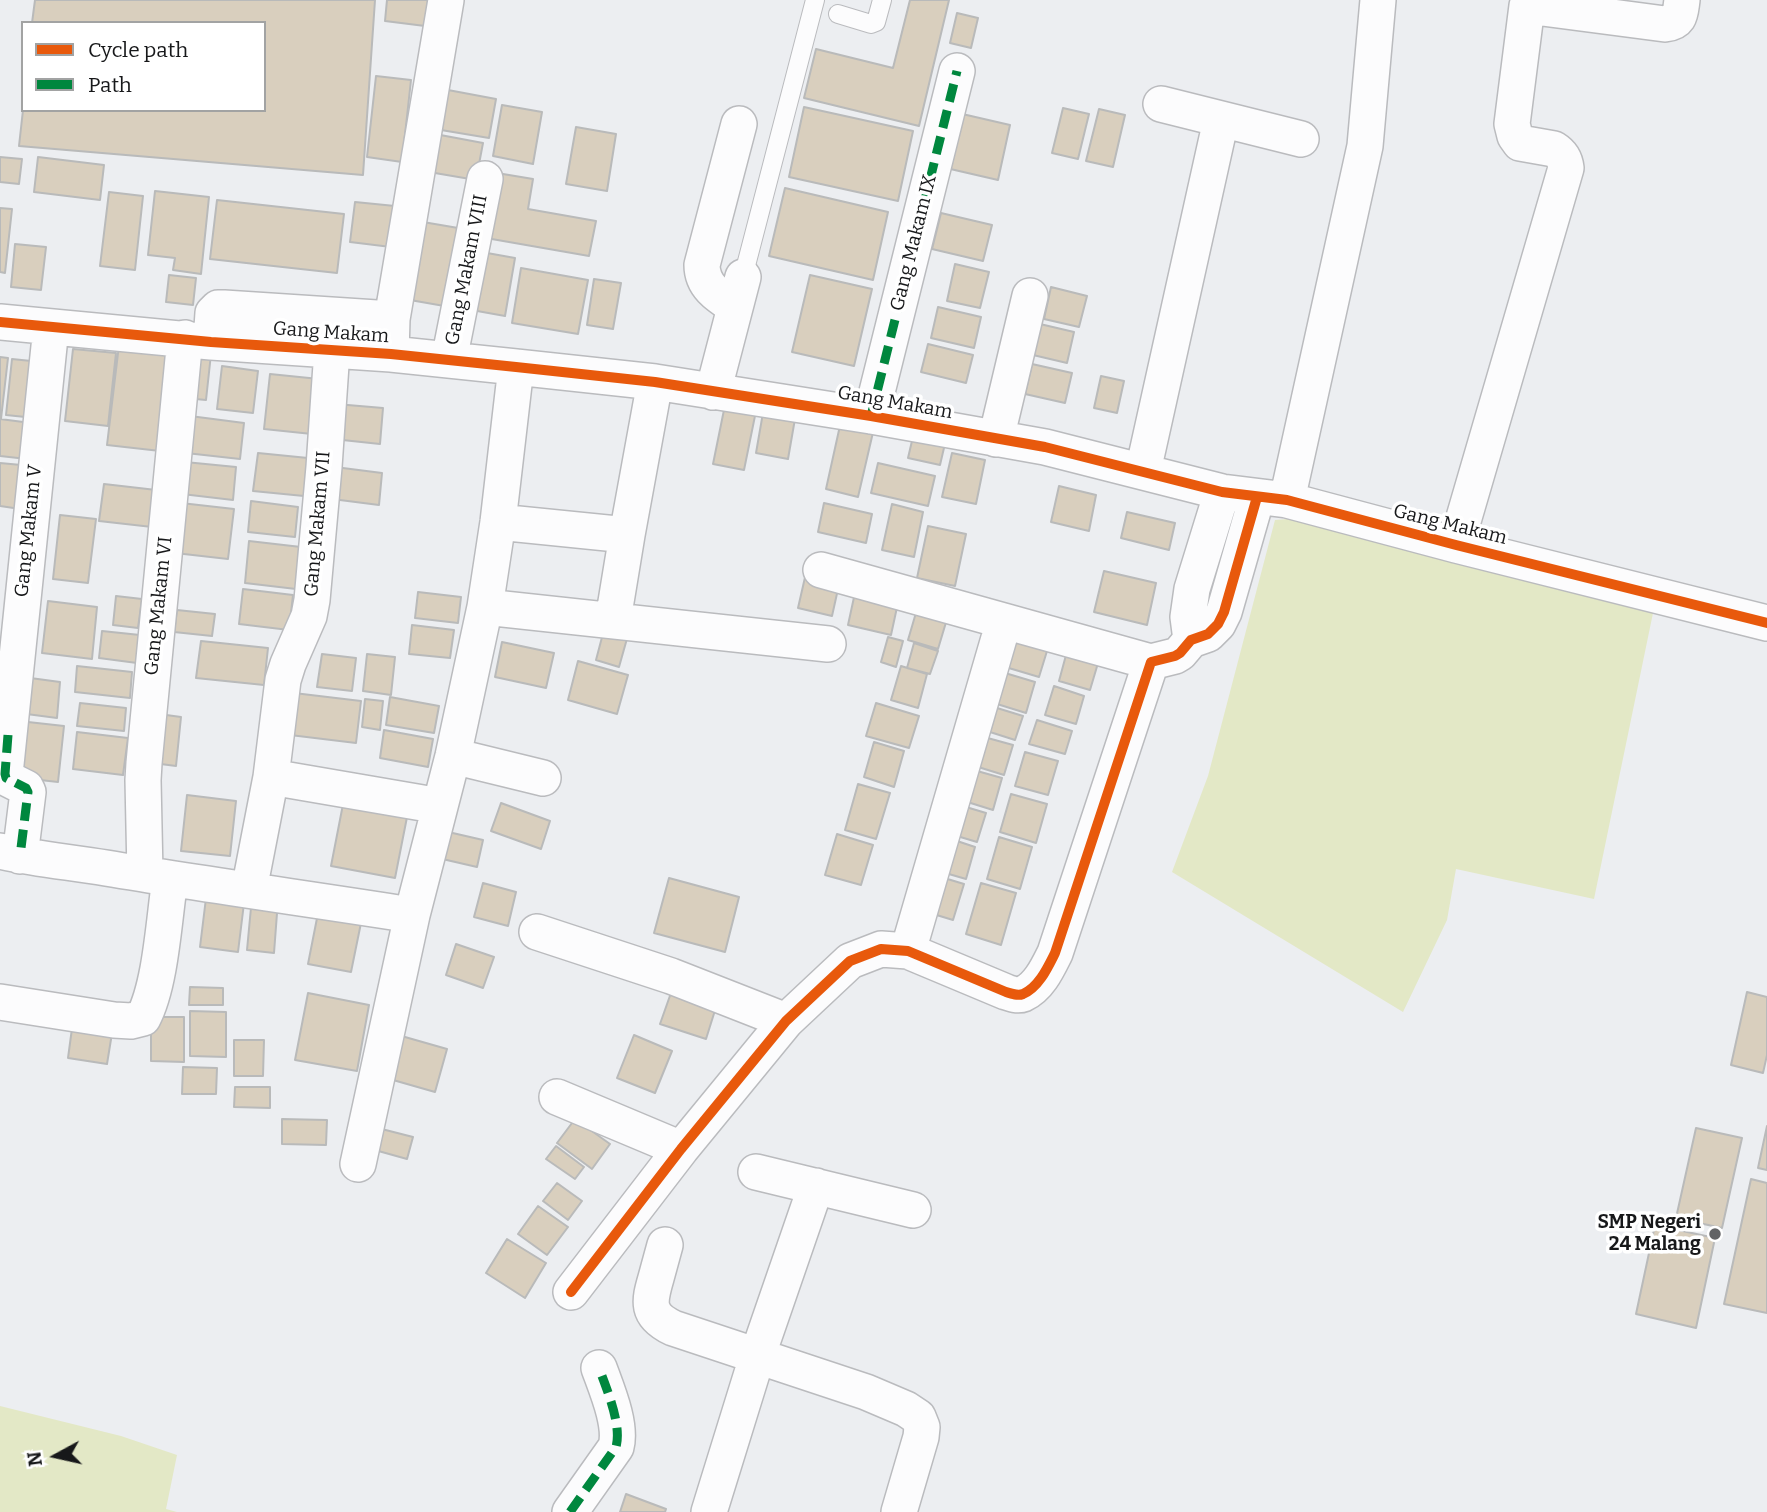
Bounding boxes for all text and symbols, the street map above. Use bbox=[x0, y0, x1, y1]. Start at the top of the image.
legend bbox=[21, 21, 266, 112]
text: Cycle path bbox=[88, 37, 188, 63]
text: Path bbox=[88, 72, 132, 98]
street label: Gang Makam IX bbox=[886, 173, 942, 313]
street label: Gang Makam VIII bbox=[441, 193, 493, 347]
street label: Gang Makam bbox=[272, 318, 390, 348]
street label: Gang Makam bbox=[836, 382, 954, 424]
street label: Gang Makam VII bbox=[300, 450, 336, 598]
street label: Gang Makam V bbox=[11, 464, 47, 598]
street label: Gang Makam bbox=[1391, 500, 1509, 550]
street label: Gang Makam VI bbox=[140, 535, 178, 677]
place label: SMP Negeri 24 Malang bbox=[1597, 1212, 1701, 1256]
marker: SMP Negeri 24 Malang bbox=[1707, 1226, 1723, 1242]
north arrow bbox=[21, 1421, 91, 1491]
text: N bbox=[22, 1450, 47, 1468]

